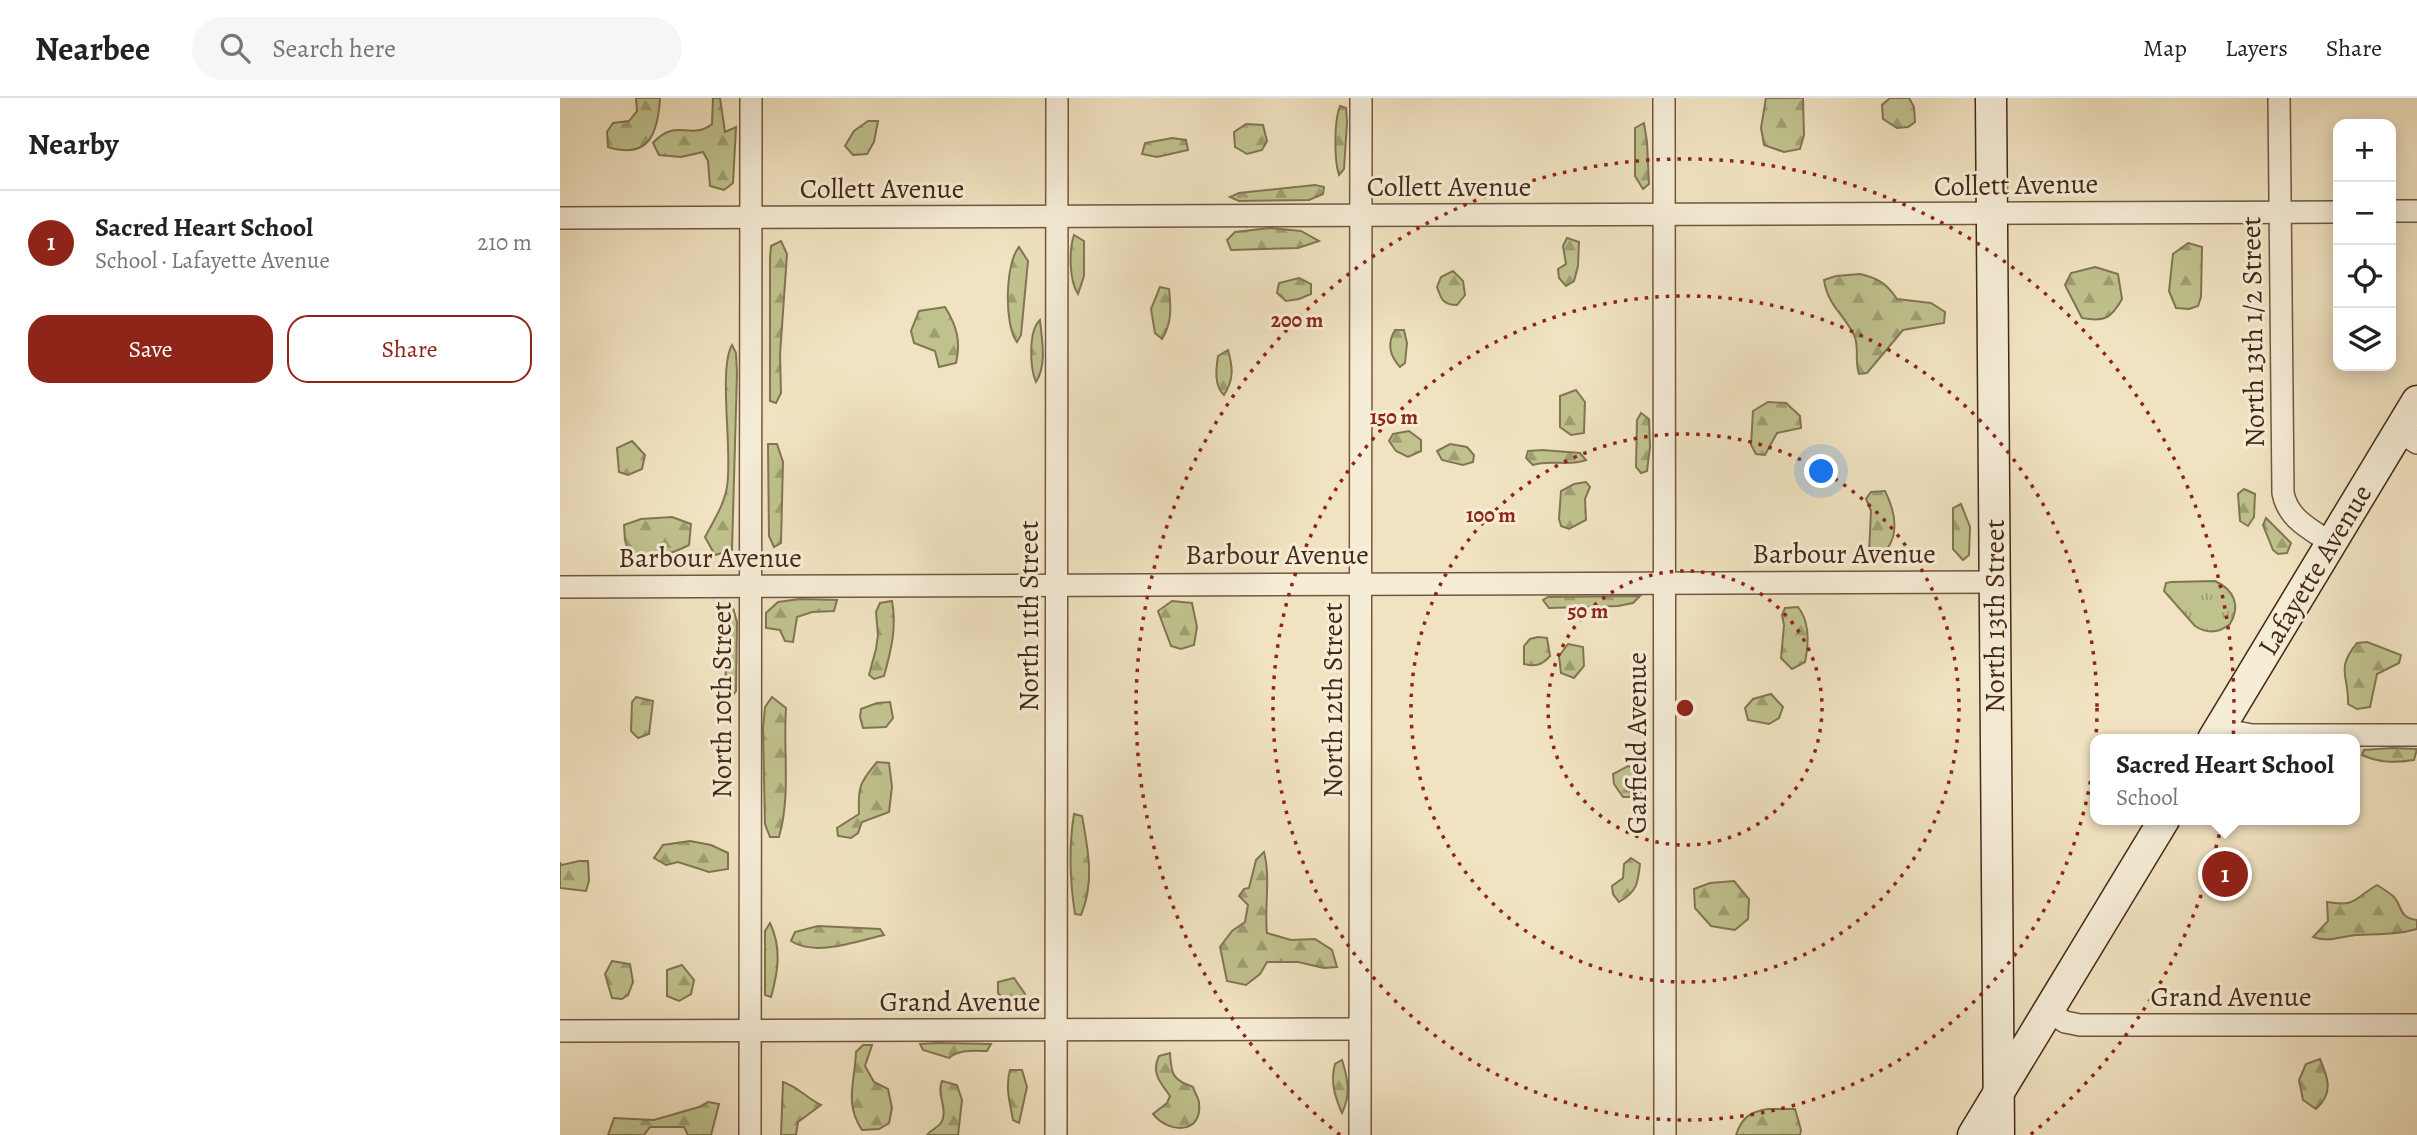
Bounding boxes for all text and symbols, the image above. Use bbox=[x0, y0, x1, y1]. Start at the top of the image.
search box bbox=[192, 17, 682, 80]
text: Nearbee bbox=[35, 26, 150, 71]
icon: search bbox=[216, 29, 254, 67]
text: Search here bbox=[272, 31, 396, 66]
text: Map bbox=[2143, 32, 2187, 64]
text: Layers bbox=[2225, 32, 2288, 64]
text: Share bbox=[2326, 32, 2382, 64]
map controls bbox=[2333, 119, 2396, 371]
button: + bbox=[2333, 119, 2396, 182]
text: Nearby bbox=[28, 124, 119, 164]
street label: Collett Avenue bbox=[1933, 165, 2099, 205]
street label: Collett Avenue bbox=[1367, 168, 1531, 206]
street label: Collett Avenue bbox=[800, 170, 964, 208]
button: − bbox=[2333, 182, 2396, 245]
text: Sacred Heart School bbox=[95, 210, 313, 245]
street label: North 13th 1/2 Street bbox=[2232, 216, 2274, 448]
text: 1 bbox=[47, 227, 55, 258]
text: 210 m bbox=[477, 227, 532, 258]
text: School · Lafayette Avenue bbox=[95, 245, 330, 276]
button: locate bbox=[2333, 245, 2396, 308]
text: 200 m bbox=[1271, 306, 1324, 334]
button: layers bbox=[2333, 308, 2396, 371]
button: Save bbox=[28, 315, 273, 383]
button: Share bbox=[287, 315, 532, 383]
text: 150 m bbox=[1370, 403, 1419, 431]
your location bbox=[1804, 454, 1838, 488]
street label: Lafayette Avenue bbox=[2249, 477, 2381, 663]
text: 100 m bbox=[1466, 501, 1516, 529]
street label: North 13th Street bbox=[1976, 519, 2014, 713]
street label: North 11th Street bbox=[1010, 520, 1048, 712]
street label: Barbour Avenue bbox=[1752, 535, 1936, 573]
street label: Barbour Avenue bbox=[1185, 536, 1369, 574]
street label: Barbour Avenue bbox=[618, 539, 802, 577]
text: 50 m bbox=[1568, 597, 1609, 625]
street label: North 10th Street bbox=[703, 601, 741, 799]
street label: North 12th Street bbox=[1314, 602, 1352, 798]
street label: Garfield Avenue bbox=[1618, 652, 1656, 834]
centre of rings bbox=[1673, 696, 1697, 720]
popup bbox=[2090, 734, 2360, 825]
text: Sacred Heart School bbox=[2116, 747, 2334, 782]
text: School bbox=[2116, 782, 2178, 813]
pin: 1 bbox=[2202, 848, 2248, 900]
street label: Grand Avenue bbox=[2151, 978, 2311, 1016]
street label: Grand Avenue bbox=[880, 983, 1040, 1021]

